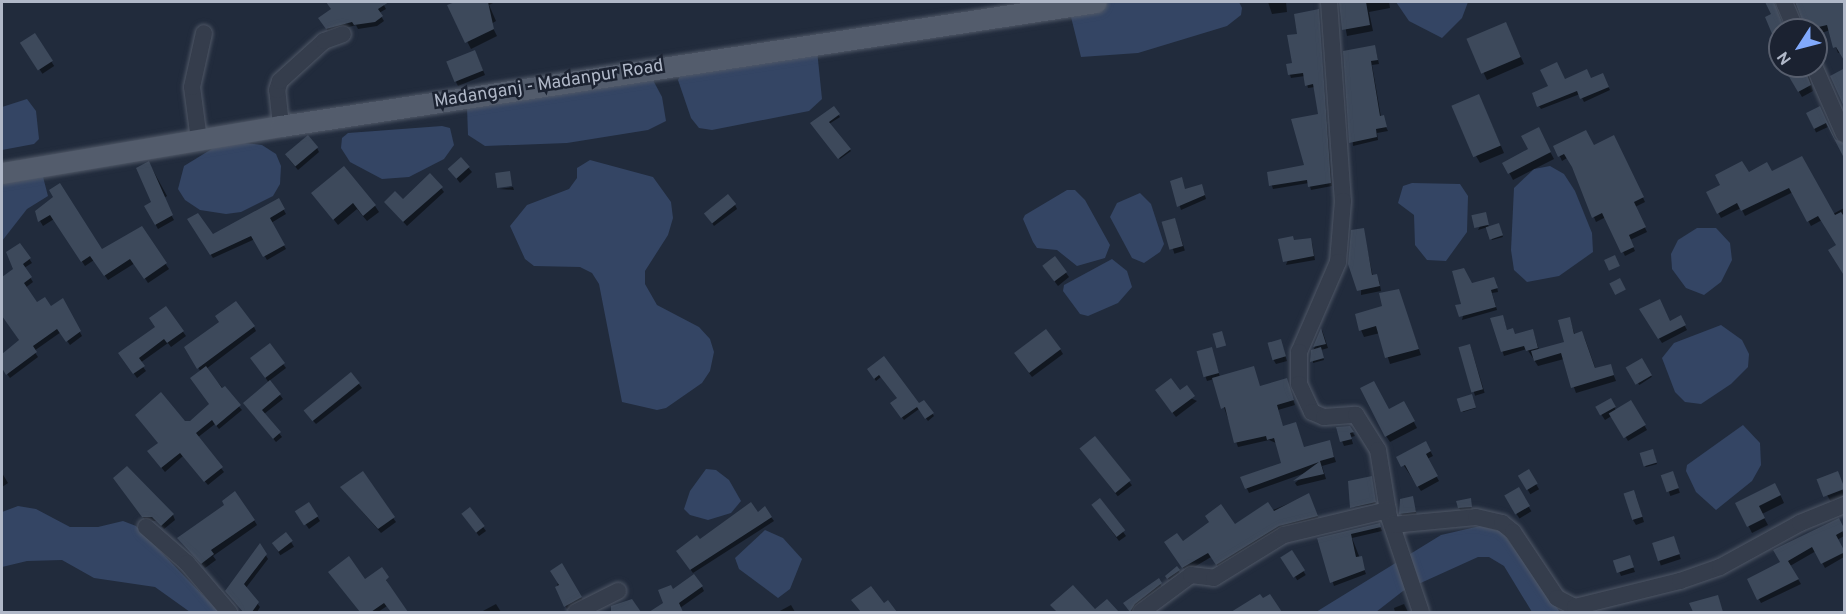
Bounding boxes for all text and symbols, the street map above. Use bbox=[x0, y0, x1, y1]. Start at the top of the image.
north arrow bbox=[1768, 18, 1828, 78]
text: N bbox=[1774, 47, 1797, 68]
street label: Madanganj - Madanpur Road bbox=[433, 56, 665, 114]

